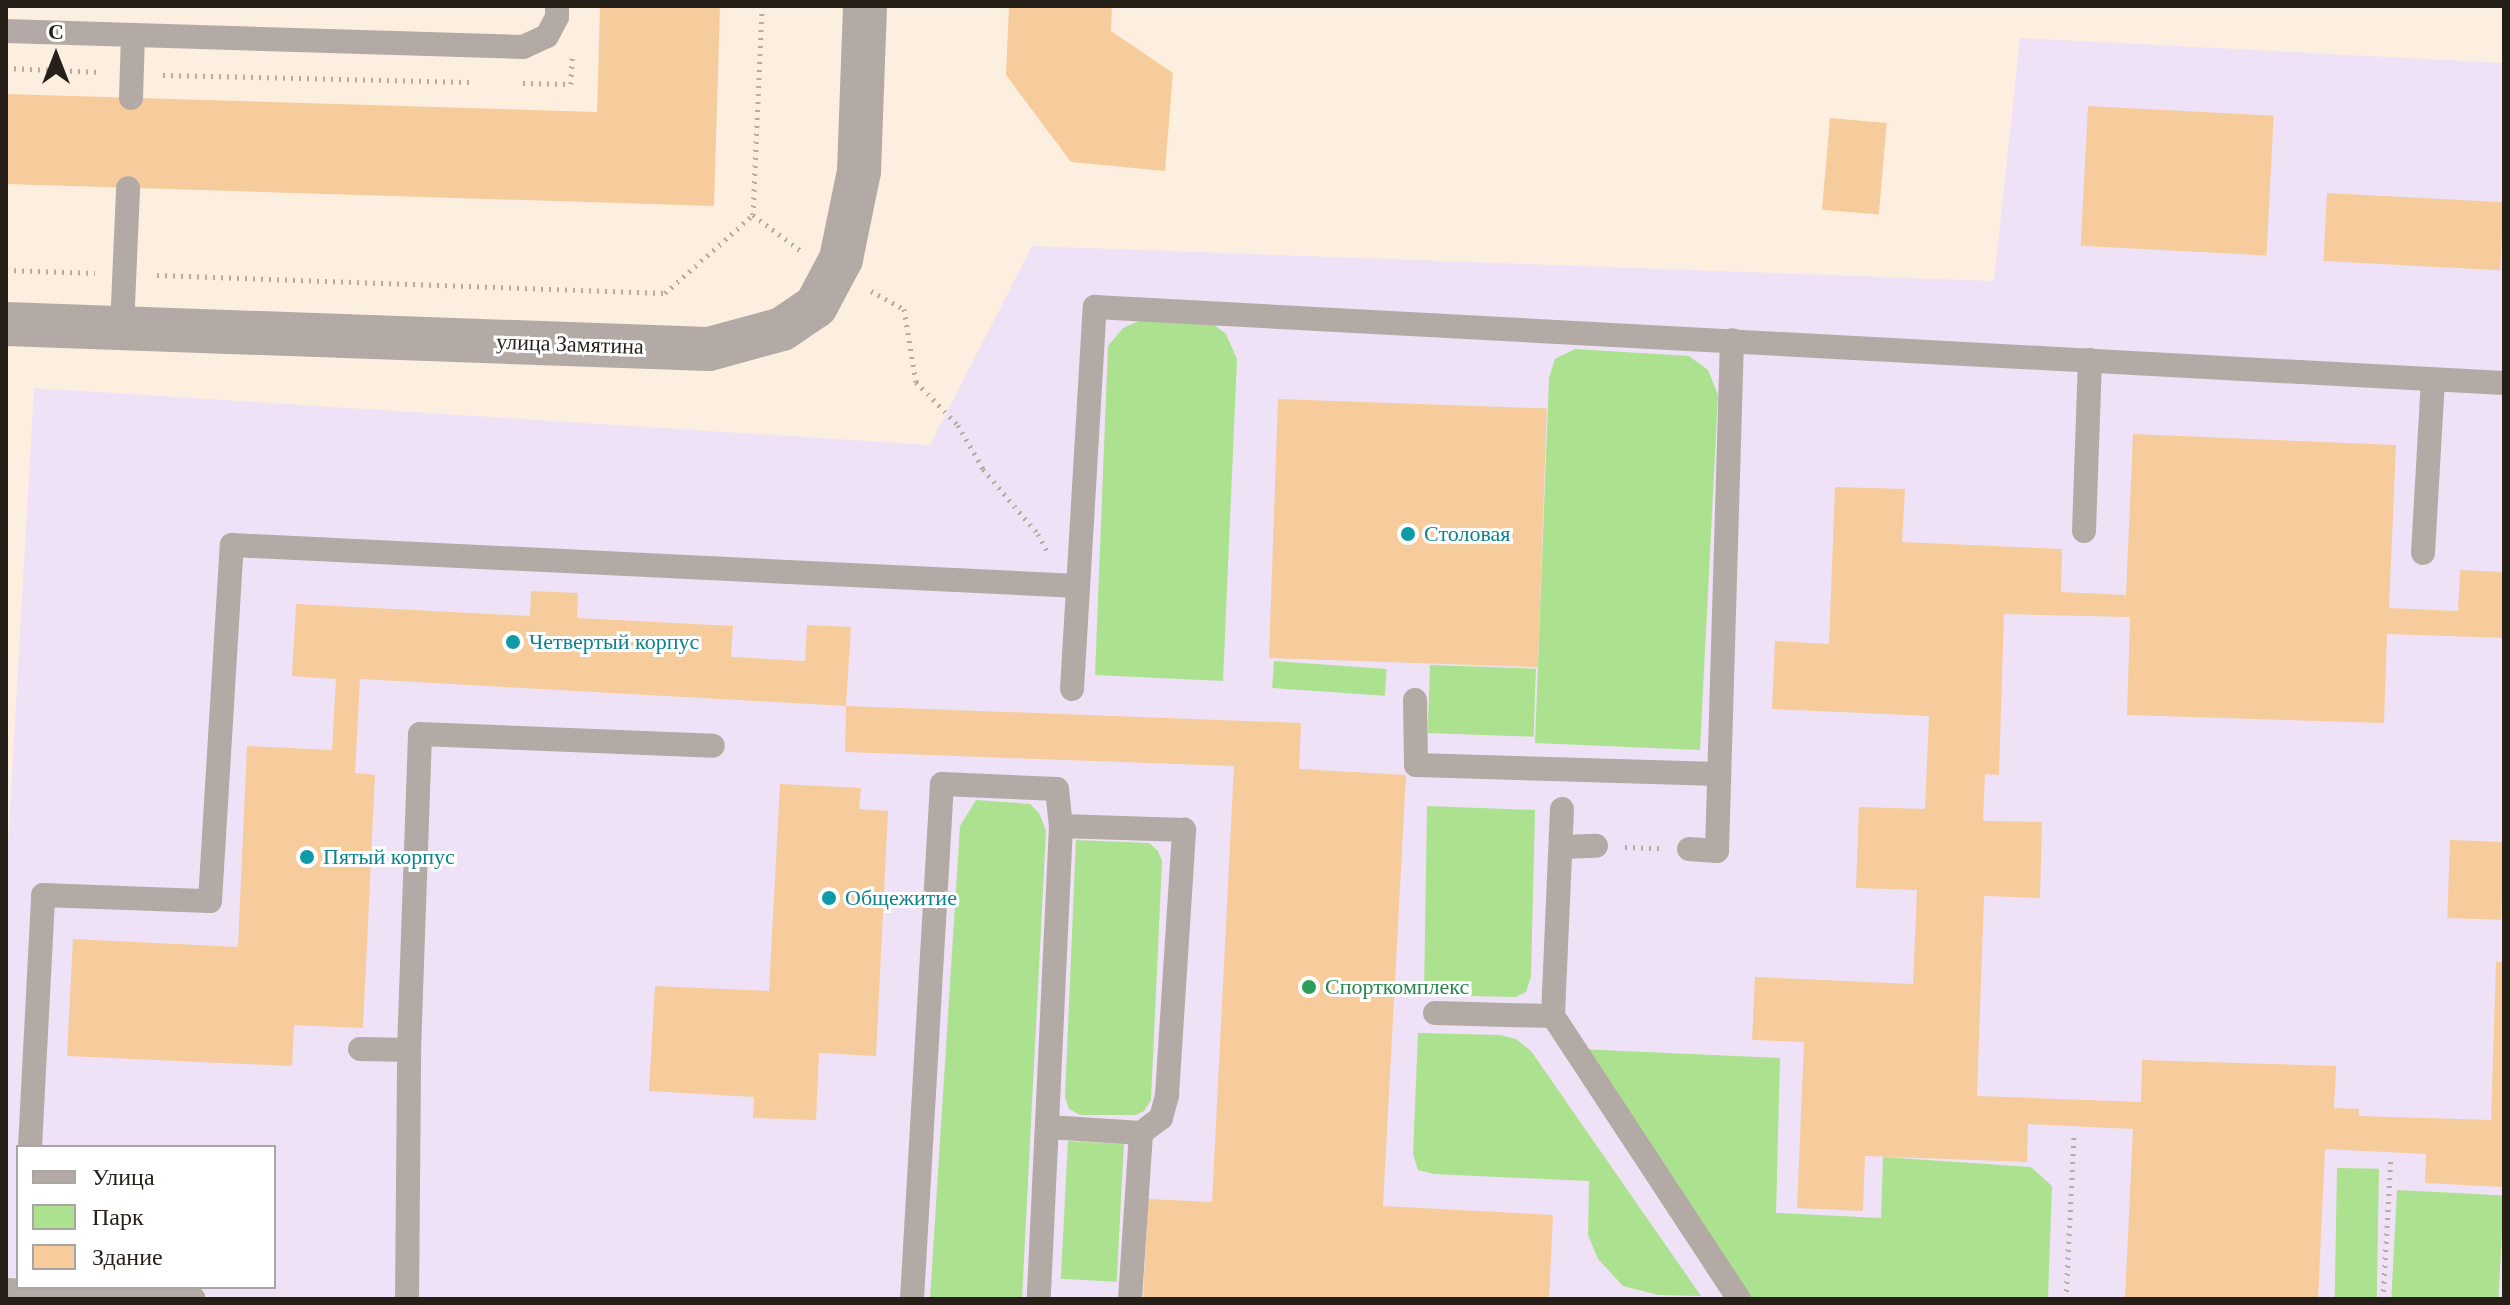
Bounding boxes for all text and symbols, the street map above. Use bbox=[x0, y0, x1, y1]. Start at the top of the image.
north arrow bbox=[16, 16, 96, 96]
text: С bbox=[48, 19, 64, 44]
street label: улица Замятина bbox=[496, 328, 644, 360]
place label: Столовая bbox=[1424, 521, 1510, 547]
marker: Столовая bbox=[1399, 525, 1417, 543]
place label: Четвертый корпус bbox=[529, 629, 699, 655]
marker: Четвертый корпус bbox=[504, 633, 522, 651]
place label: Пятый корпус bbox=[323, 844, 455, 870]
marker: Пятый корпус bbox=[298, 848, 316, 866]
place label: Общежитие bbox=[845, 885, 957, 911]
marker: Общежитие bbox=[820, 889, 838, 907]
place label: Спорткомплекс bbox=[1325, 974, 1469, 1000]
marker: Спорткомплекс bbox=[1300, 978, 1318, 996]
legend bbox=[16, 1145, 276, 1289]
text: Улица bbox=[92, 1164, 155, 1190]
text: Парк bbox=[92, 1204, 144, 1230]
text: Здание bbox=[92, 1244, 163, 1270]

